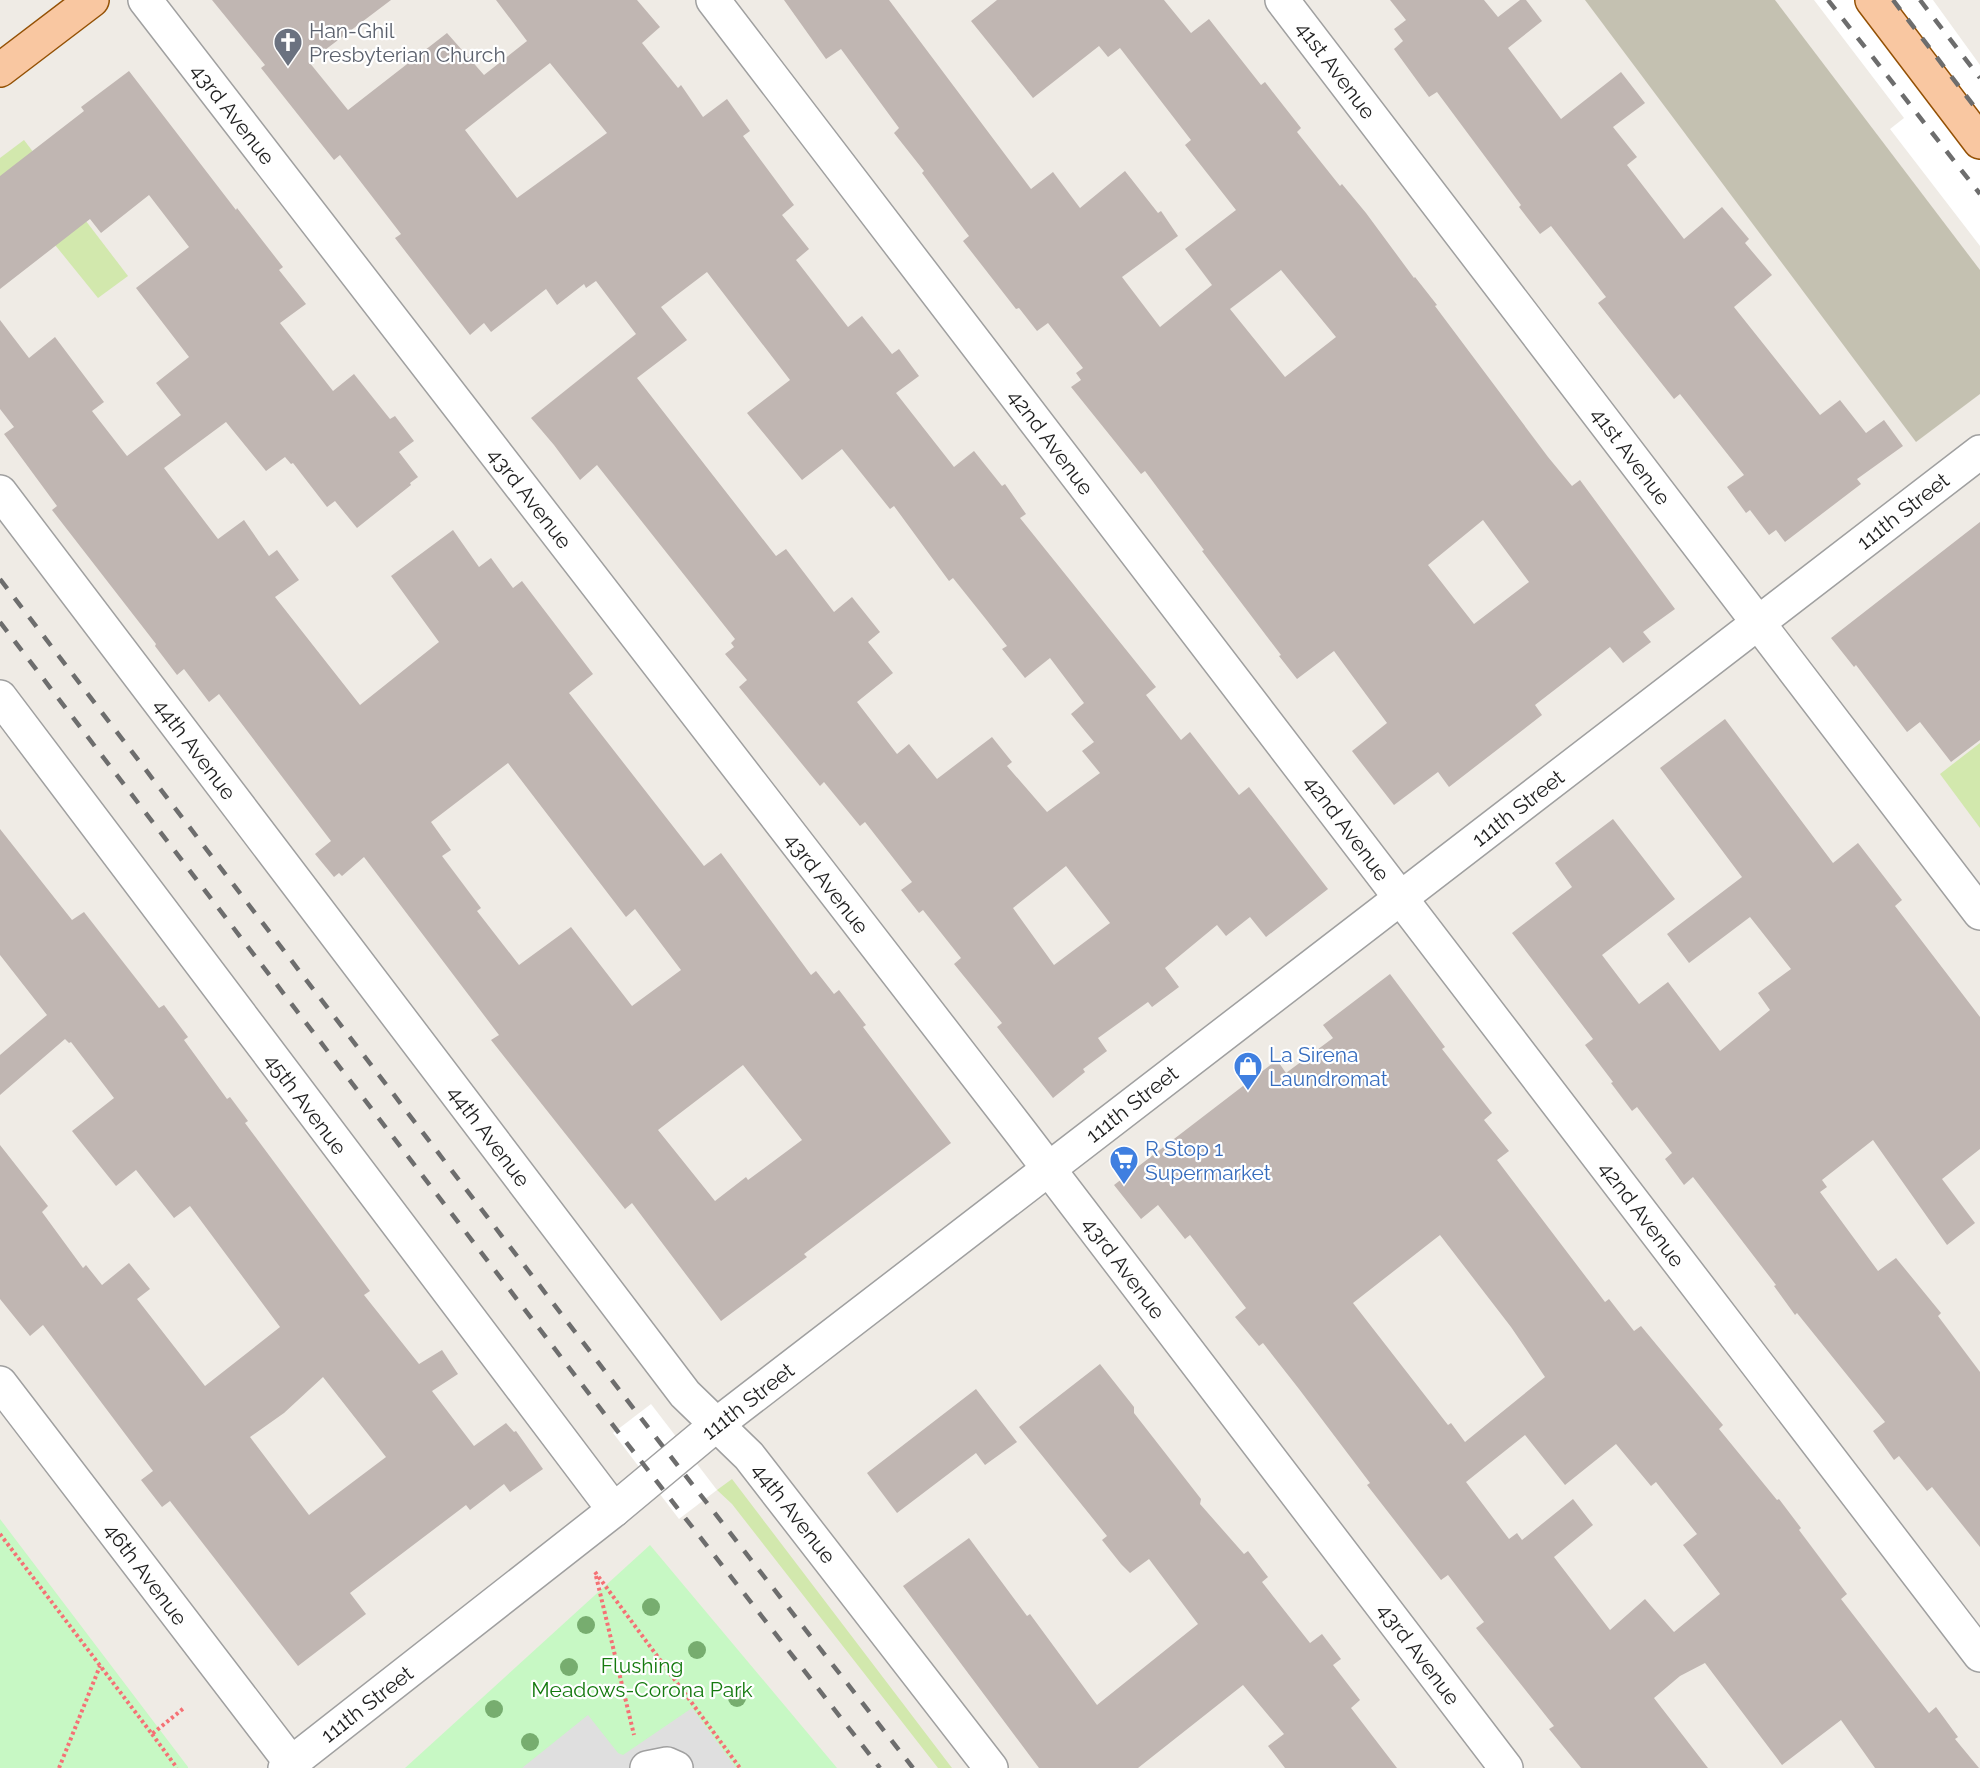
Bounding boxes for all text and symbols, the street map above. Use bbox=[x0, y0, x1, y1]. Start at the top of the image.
street label: 41st Avenue bbox=[1291, 16, 1381, 124]
place label: Han-Ghil Presbyterian Church bbox=[309, 18, 506, 67]
church icon: Han-Ghil Presbyterian Church bbox=[272, 26, 304, 68]
street label: 43rd Avenue bbox=[186, 59, 280, 169]
street label: 42nd Avenue bbox=[1003, 384, 1099, 500]
street label: 41st Avenue bbox=[1586, 402, 1676, 510]
street label: 43rd Avenue bbox=[483, 443, 577, 553]
street label: 111th Street bbox=[1852, 467, 1954, 555]
street label: 44th Avenue bbox=[149, 693, 241, 805]
street label: 111th Street bbox=[1467, 764, 1569, 852]
street label: 42nd Avenue bbox=[1299, 770, 1395, 886]
street label: 43rd Avenue bbox=[780, 828, 874, 938]
place label: La Sirena Laundromat bbox=[1269, 1042, 1388, 1091]
street label: 45th Avenue bbox=[260, 1048, 352, 1160]
shop icon: La Sirena Laundromat bbox=[1232, 1050, 1264, 1092]
street label: 111th Street bbox=[1081, 1060, 1183, 1148]
street label: 44th Avenue bbox=[443, 1080, 535, 1192]
place label: R Stop 1 Supermarket bbox=[1145, 1136, 1271, 1185]
supermarket icon: R Stop 1 Supermarket bbox=[1108, 1144, 1140, 1186]
street label: 42nd Avenue bbox=[1594, 1156, 1690, 1272]
street label: 43rd Avenue bbox=[1078, 1212, 1170, 1324]
street label: 111th Street bbox=[697, 1357, 799, 1445]
street label: 44th Avenue bbox=[747, 1458, 841, 1568]
street label: 46th Avenue bbox=[99, 1518, 193, 1630]
street label: 43rd Avenue bbox=[1373, 1598, 1465, 1710]
park label: Flushing Meadows-Corona Park bbox=[531, 1653, 753, 1702]
street label: 111th Street bbox=[316, 1660, 418, 1748]

